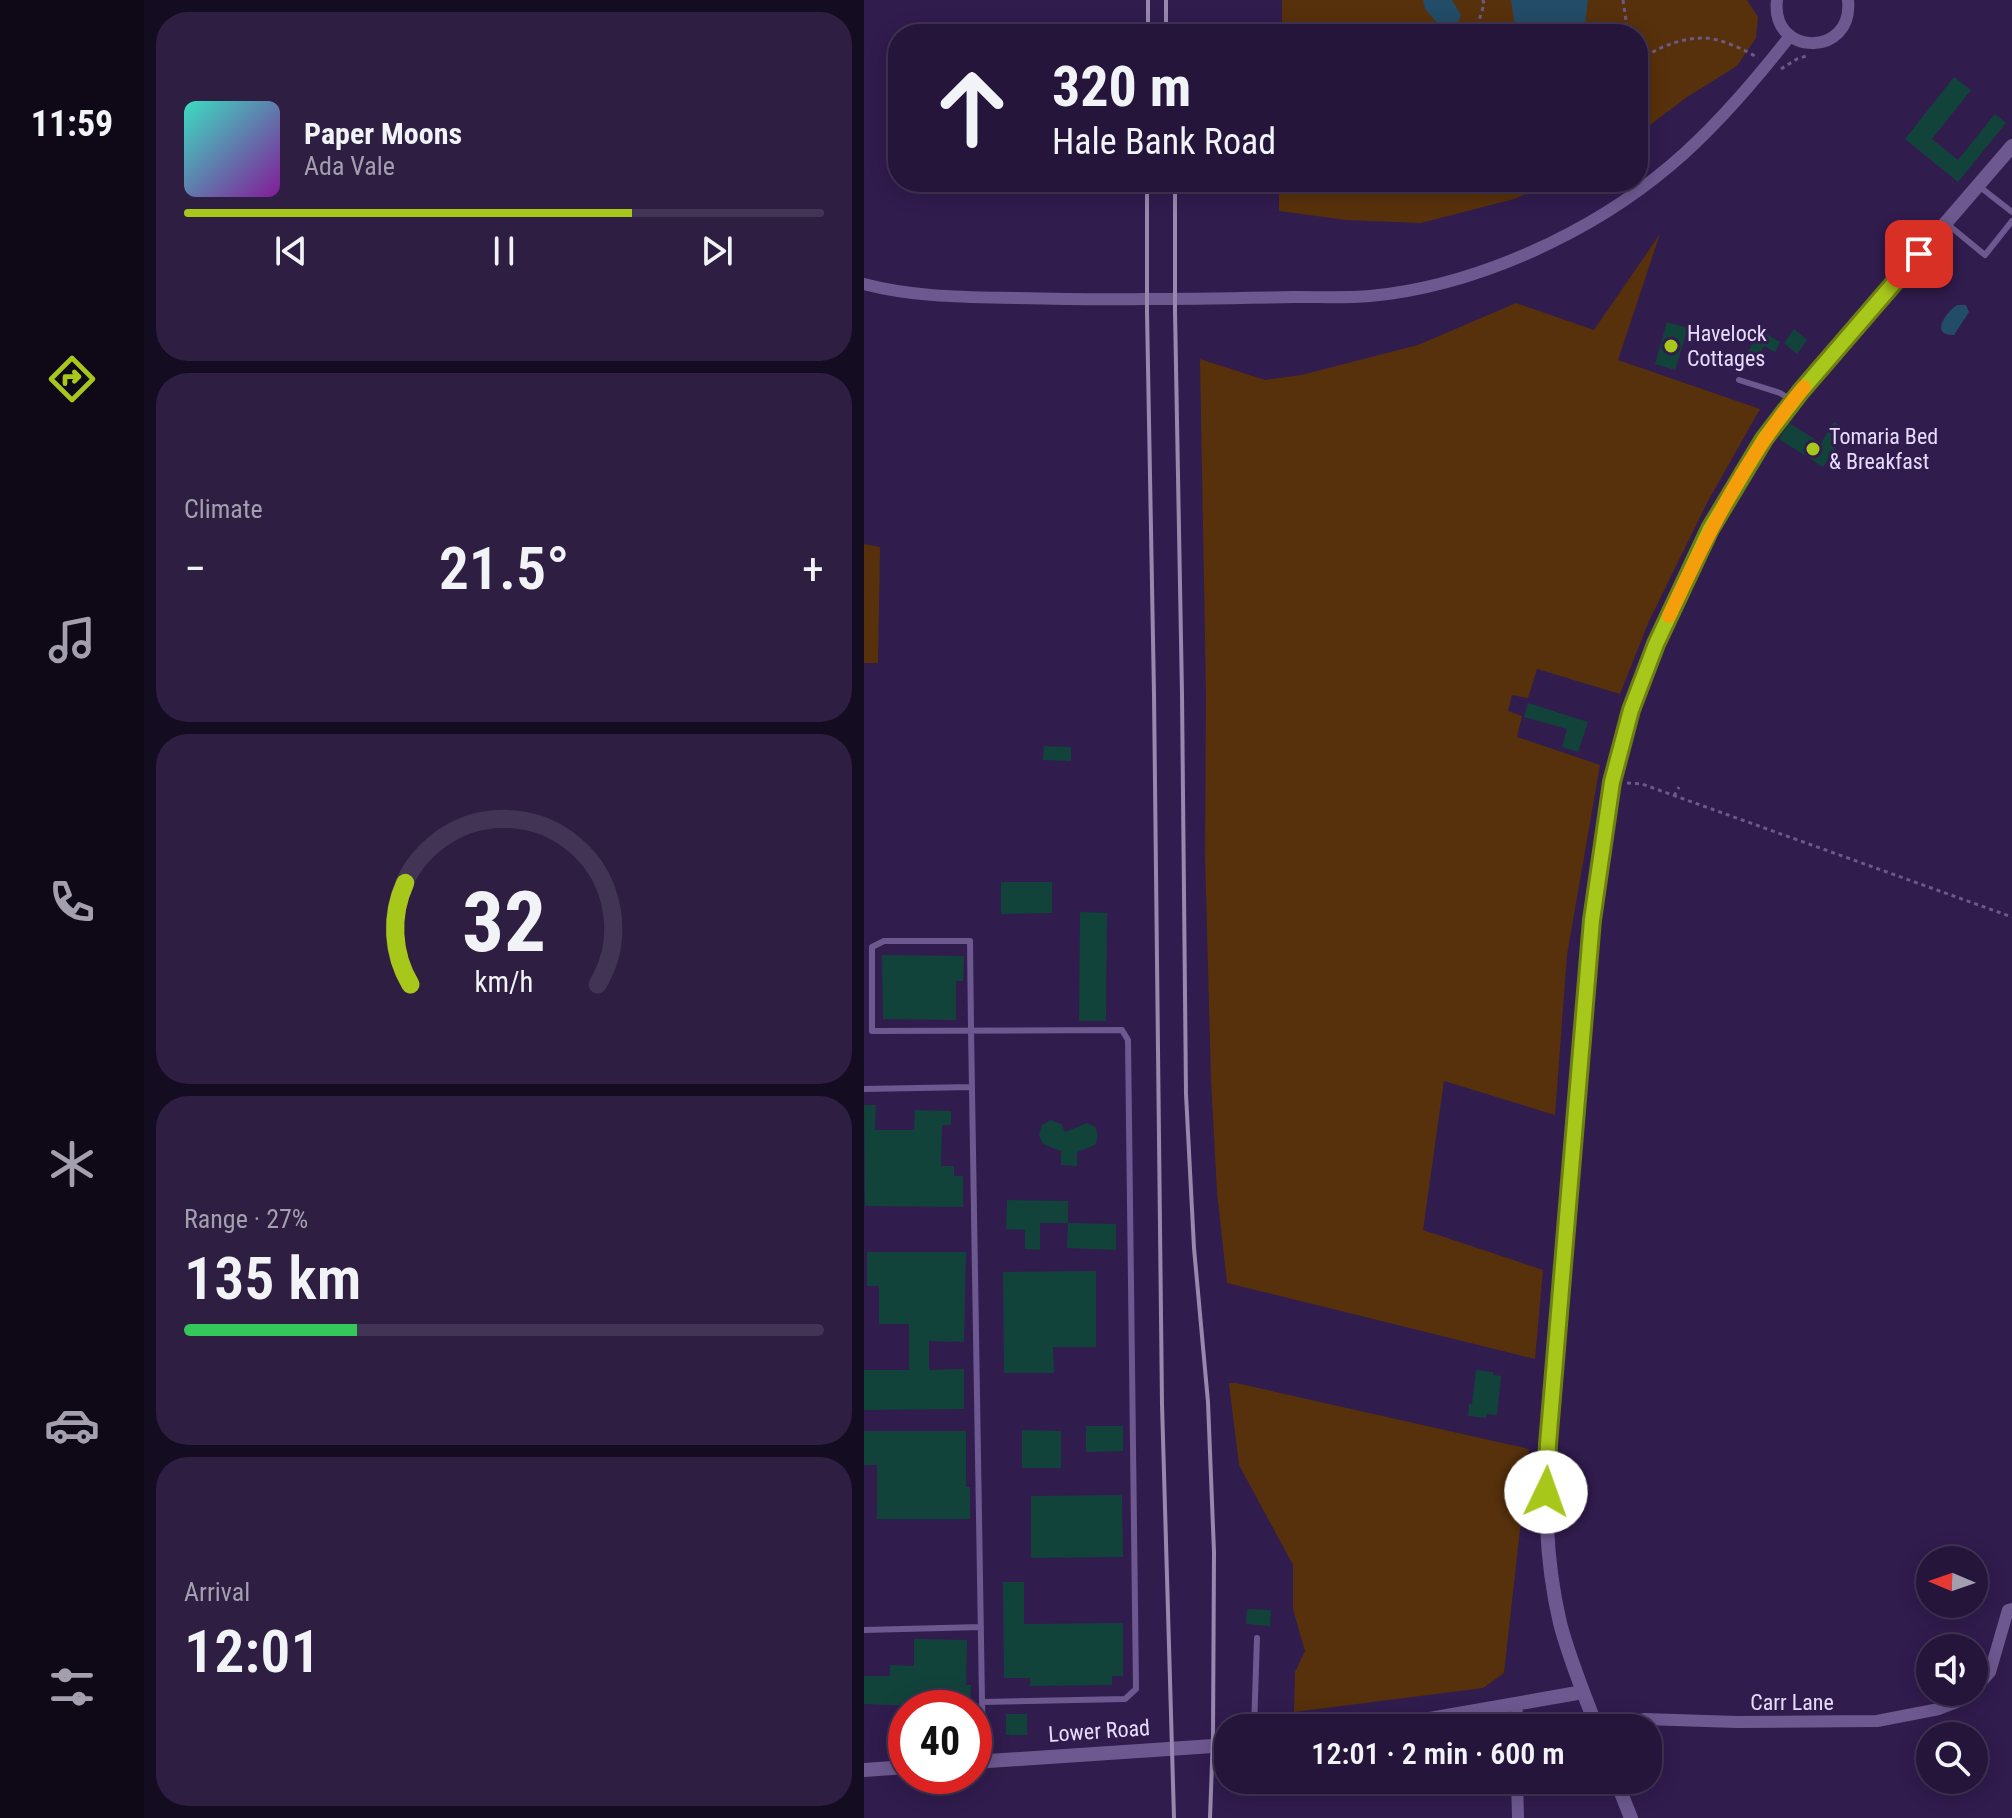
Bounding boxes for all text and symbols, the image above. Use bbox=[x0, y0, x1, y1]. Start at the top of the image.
text: 320 m bbox=[1052, 54, 1191, 120]
icon: ahead bbox=[920, 56, 1024, 160]
text: 11:59 bbox=[31, 103, 113, 145]
text: Paper Moons bbox=[304, 116, 462, 151]
text: Hale Bank Road bbox=[1052, 121, 1276, 163]
text: Ada Vale bbox=[304, 151, 395, 181]
pin bbox=[1885, 220, 1953, 288]
icon: previous bbox=[269, 229, 313, 273]
icon: pause bbox=[482, 229, 526, 273]
icon: next bbox=[695, 229, 739, 273]
icon: arrive bbox=[1897, 232, 1941, 276]
place label: Havelock Cottages bbox=[1687, 321, 1767, 371]
marker: Havelock Cottages bbox=[1662, 337, 1680, 355]
icon: directions bbox=[44, 351, 100, 407]
place label: Tomaria Bed & Breakfast bbox=[1829, 424, 1938, 474]
marker: Tomaria Bed & Breakfast bbox=[1804, 440, 1822, 458]
text: Climate bbox=[184, 494, 263, 524]
text: 21.5° bbox=[439, 533, 569, 604]
text: − bbox=[184, 543, 206, 595]
text: + bbox=[802, 543, 824, 595]
icon: music bbox=[44, 612, 100, 668]
icon: phone bbox=[44, 874, 100, 930]
text: 32 bbox=[462, 874, 546, 971]
text: km/h bbox=[475, 965, 533, 999]
icon: climate bbox=[44, 1136, 100, 1192]
text: Range · 27% bbox=[184, 1204, 308, 1234]
text: 135 km bbox=[184, 1243, 361, 1314]
icon: car bbox=[44, 1397, 100, 1453]
position arrow bbox=[1504, 1450, 1588, 1534]
north arrow bbox=[1916, 1546, 1988, 1618]
map controls bbox=[1916, 1546, 1988, 1794]
text: Arrival bbox=[184, 1577, 250, 1607]
text: 12:01 bbox=[184, 1616, 321, 1687]
button: sound bbox=[1916, 1634, 1988, 1706]
icon: filters bbox=[44, 1659, 100, 1715]
speed limit sign: 40 bbox=[888, 1690, 992, 1794]
street label: Carr Lane bbox=[1750, 1690, 1834, 1715]
street label: Lower Road bbox=[1047, 1715, 1151, 1747]
button: search bbox=[1916, 1722, 1988, 1794]
text: 12:01 · 2 min · 600 m bbox=[1311, 1736, 1565, 1771]

